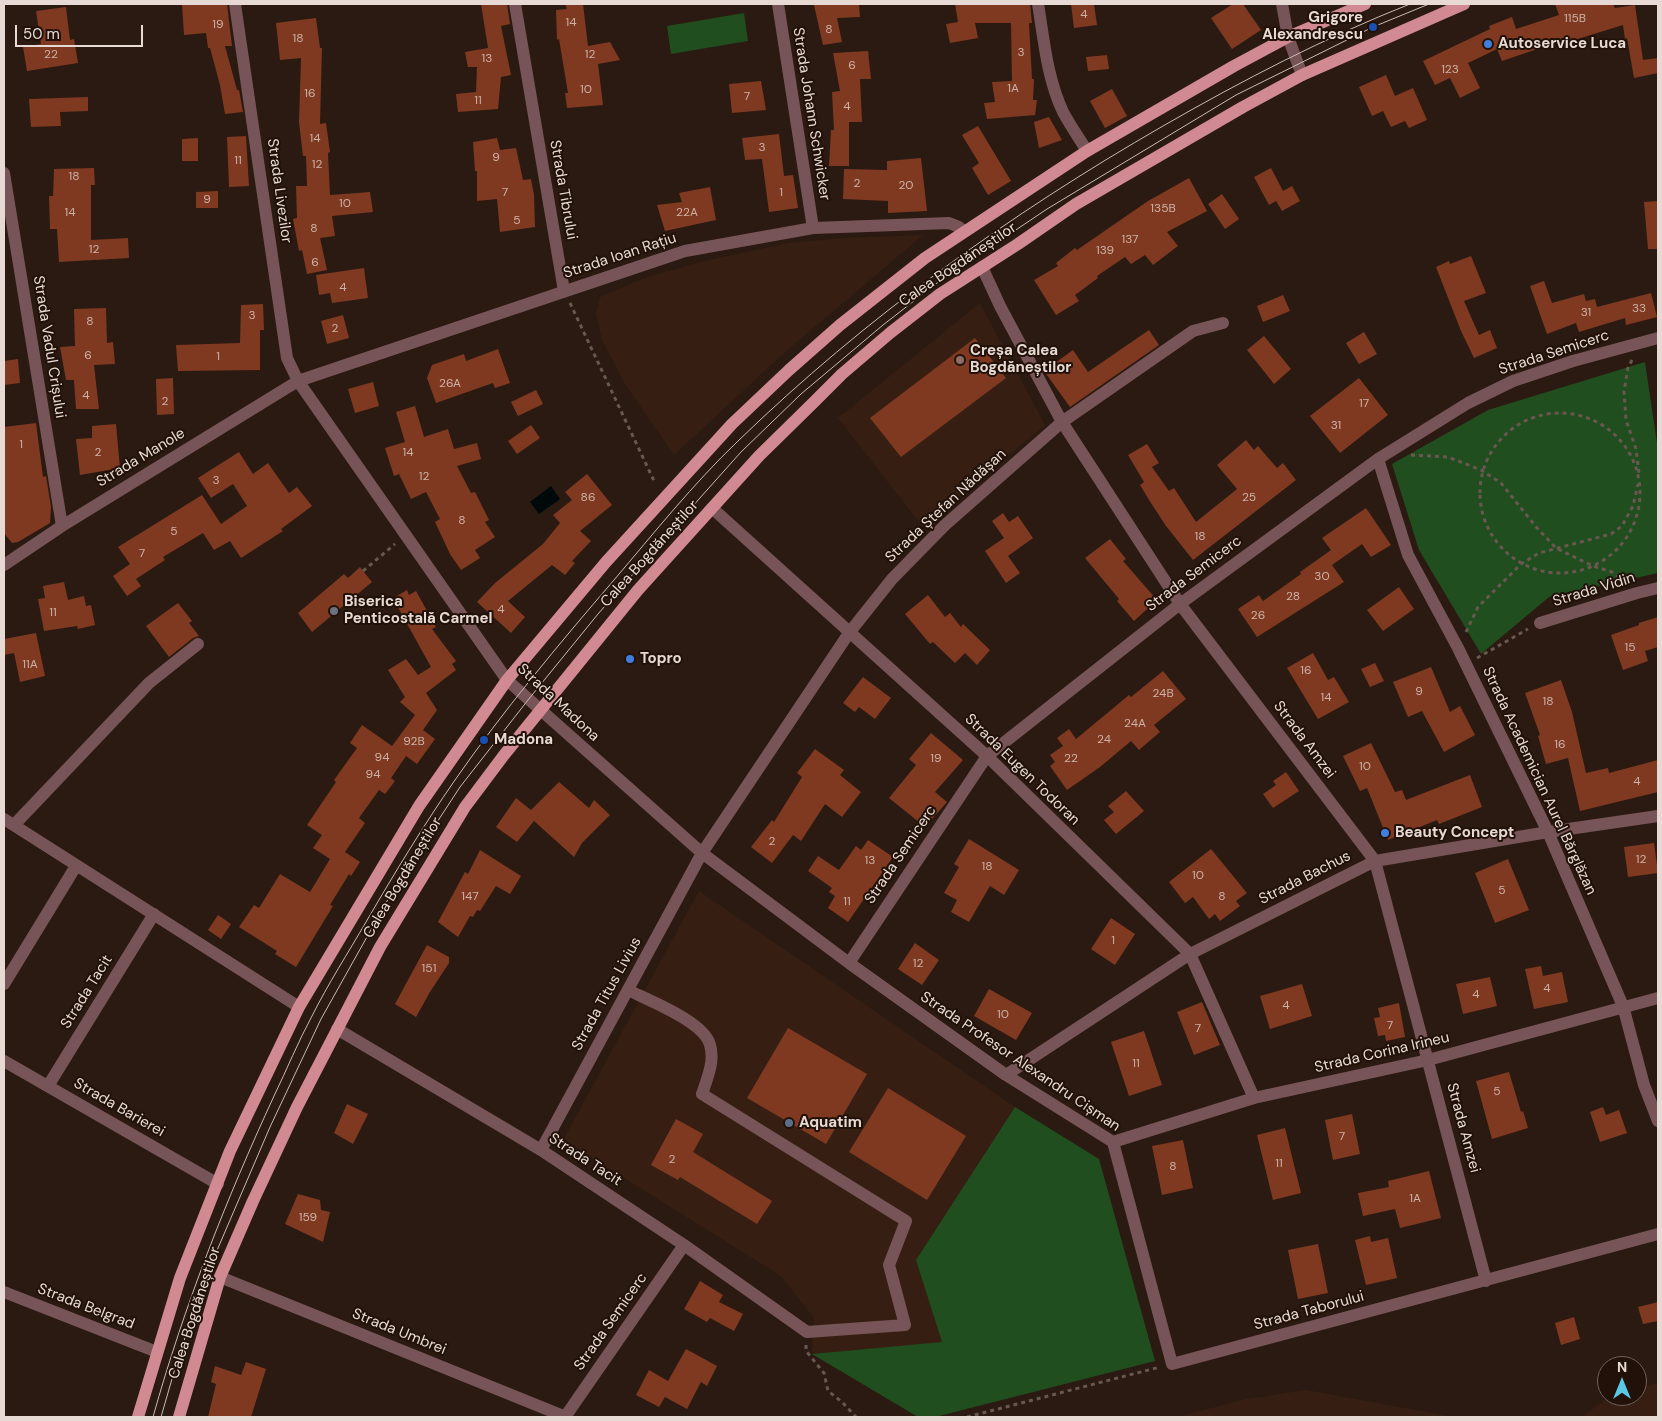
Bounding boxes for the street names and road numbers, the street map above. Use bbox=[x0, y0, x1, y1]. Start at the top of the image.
street label: Strada Johann Schwicker bbox=[788, 26, 834, 202]
street label: Strada Livezilor bbox=[263, 137, 295, 245]
street label: Strada Tibrului bbox=[545, 139, 581, 241]
street label: Calea Bogdăneștilor bbox=[896, 219, 1020, 311]
street label: Strada Ioan Rațiu bbox=[561, 229, 679, 283]
street label: Strada Vadul Crișului bbox=[29, 274, 69, 420]
street label: Strada Semicerc bbox=[1497, 327, 1611, 379]
street label: Strada Manole bbox=[94, 425, 188, 491]
street label: Strada Ștefan Nădășan bbox=[882, 445, 1010, 567]
street label: Calea Bogdăneștilor bbox=[597, 497, 703, 611]
street label: Strada Semicerc bbox=[1143, 532, 1245, 616]
street label: Strada Vidin bbox=[1551, 569, 1637, 611]
street label: Strada Madona bbox=[513, 660, 603, 746]
street label: Strada Academician Aurel Bărglăzan bbox=[1478, 664, 1600, 898]
street label: Strada Amzei bbox=[1269, 698, 1339, 782]
street label: Strada Eugen Todoran bbox=[961, 710, 1083, 830]
street label: Strada Semicerc bbox=[861, 802, 941, 908]
street label: Calea Bogdăneștilor bbox=[360, 814, 446, 942]
street label: Strada Bachus bbox=[1256, 847, 1354, 909]
street label: Strada Titus Livius bbox=[568, 934, 646, 1054]
street label: Strada Tacit bbox=[57, 952, 117, 1032]
street label: Strada Profesor Alexandru Cișman bbox=[917, 988, 1123, 1136]
street label: Strada Corina Irineu bbox=[1313, 1029, 1451, 1077]
street label: Strada Barierei bbox=[70, 1075, 168, 1141]
street label: Strada Amzei bbox=[1442, 1081, 1484, 1175]
street label: Strada Tacit bbox=[545, 1130, 625, 1190]
street label: Calea Bogdăneștilor bbox=[165, 1245, 225, 1381]
street label: Strada Semicerc bbox=[571, 1270, 651, 1374]
street label: Strada Belgrad bbox=[35, 1280, 137, 1334]
street label: Strada Taborului bbox=[1252, 1288, 1366, 1334]
street label: Strada Umbrei bbox=[349, 1305, 449, 1359]

